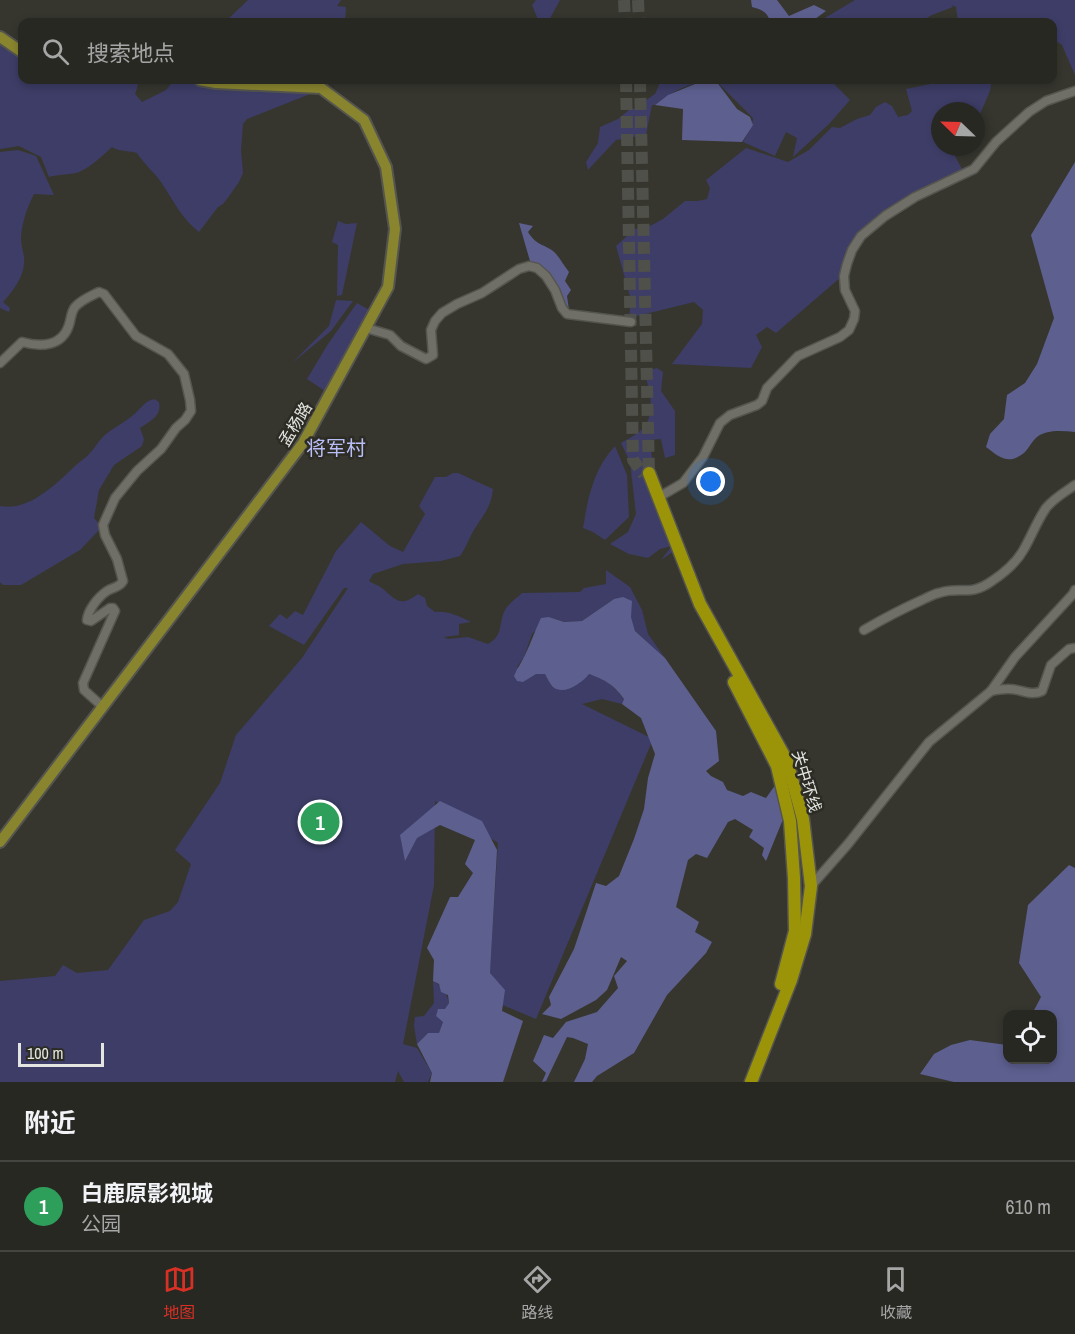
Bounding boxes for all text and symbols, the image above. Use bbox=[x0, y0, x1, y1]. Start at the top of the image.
search box bbox=[18, 18, 1057, 84]
icon: search bbox=[39, 35, 72, 68]
text: 搜索地点 bbox=[87, 38, 175, 68]
north arrow bbox=[931, 102, 985, 156]
street label: 孟杨路 bbox=[273, 398, 317, 450]
district label: 将军村 bbox=[306, 434, 366, 461]
your location bbox=[696, 467, 725, 496]
street label: 关中环线 bbox=[787, 747, 827, 815]
pin: 1 bbox=[300, 800, 340, 844]
map controls bbox=[1003, 1010, 1057, 1064]
button: locate bbox=[1003, 1010, 1057, 1064]
scale bar bbox=[18, 1040, 104, 1068]
text: 100 m bbox=[27, 1042, 63, 1064]
text: 附近 bbox=[24, 1105, 76, 1140]
text: 白鹿原影视城 bbox=[81, 1178, 213, 1208]
text: 1 bbox=[39, 1193, 48, 1220]
text: 610 m bbox=[1005, 1193, 1051, 1220]
text: 公园 bbox=[81, 1210, 121, 1237]
tab: 地图 bbox=[163, 1263, 196, 1323]
tab: 路线 bbox=[521, 1263, 554, 1323]
tab: 收藏 bbox=[879, 1263, 912, 1323]

